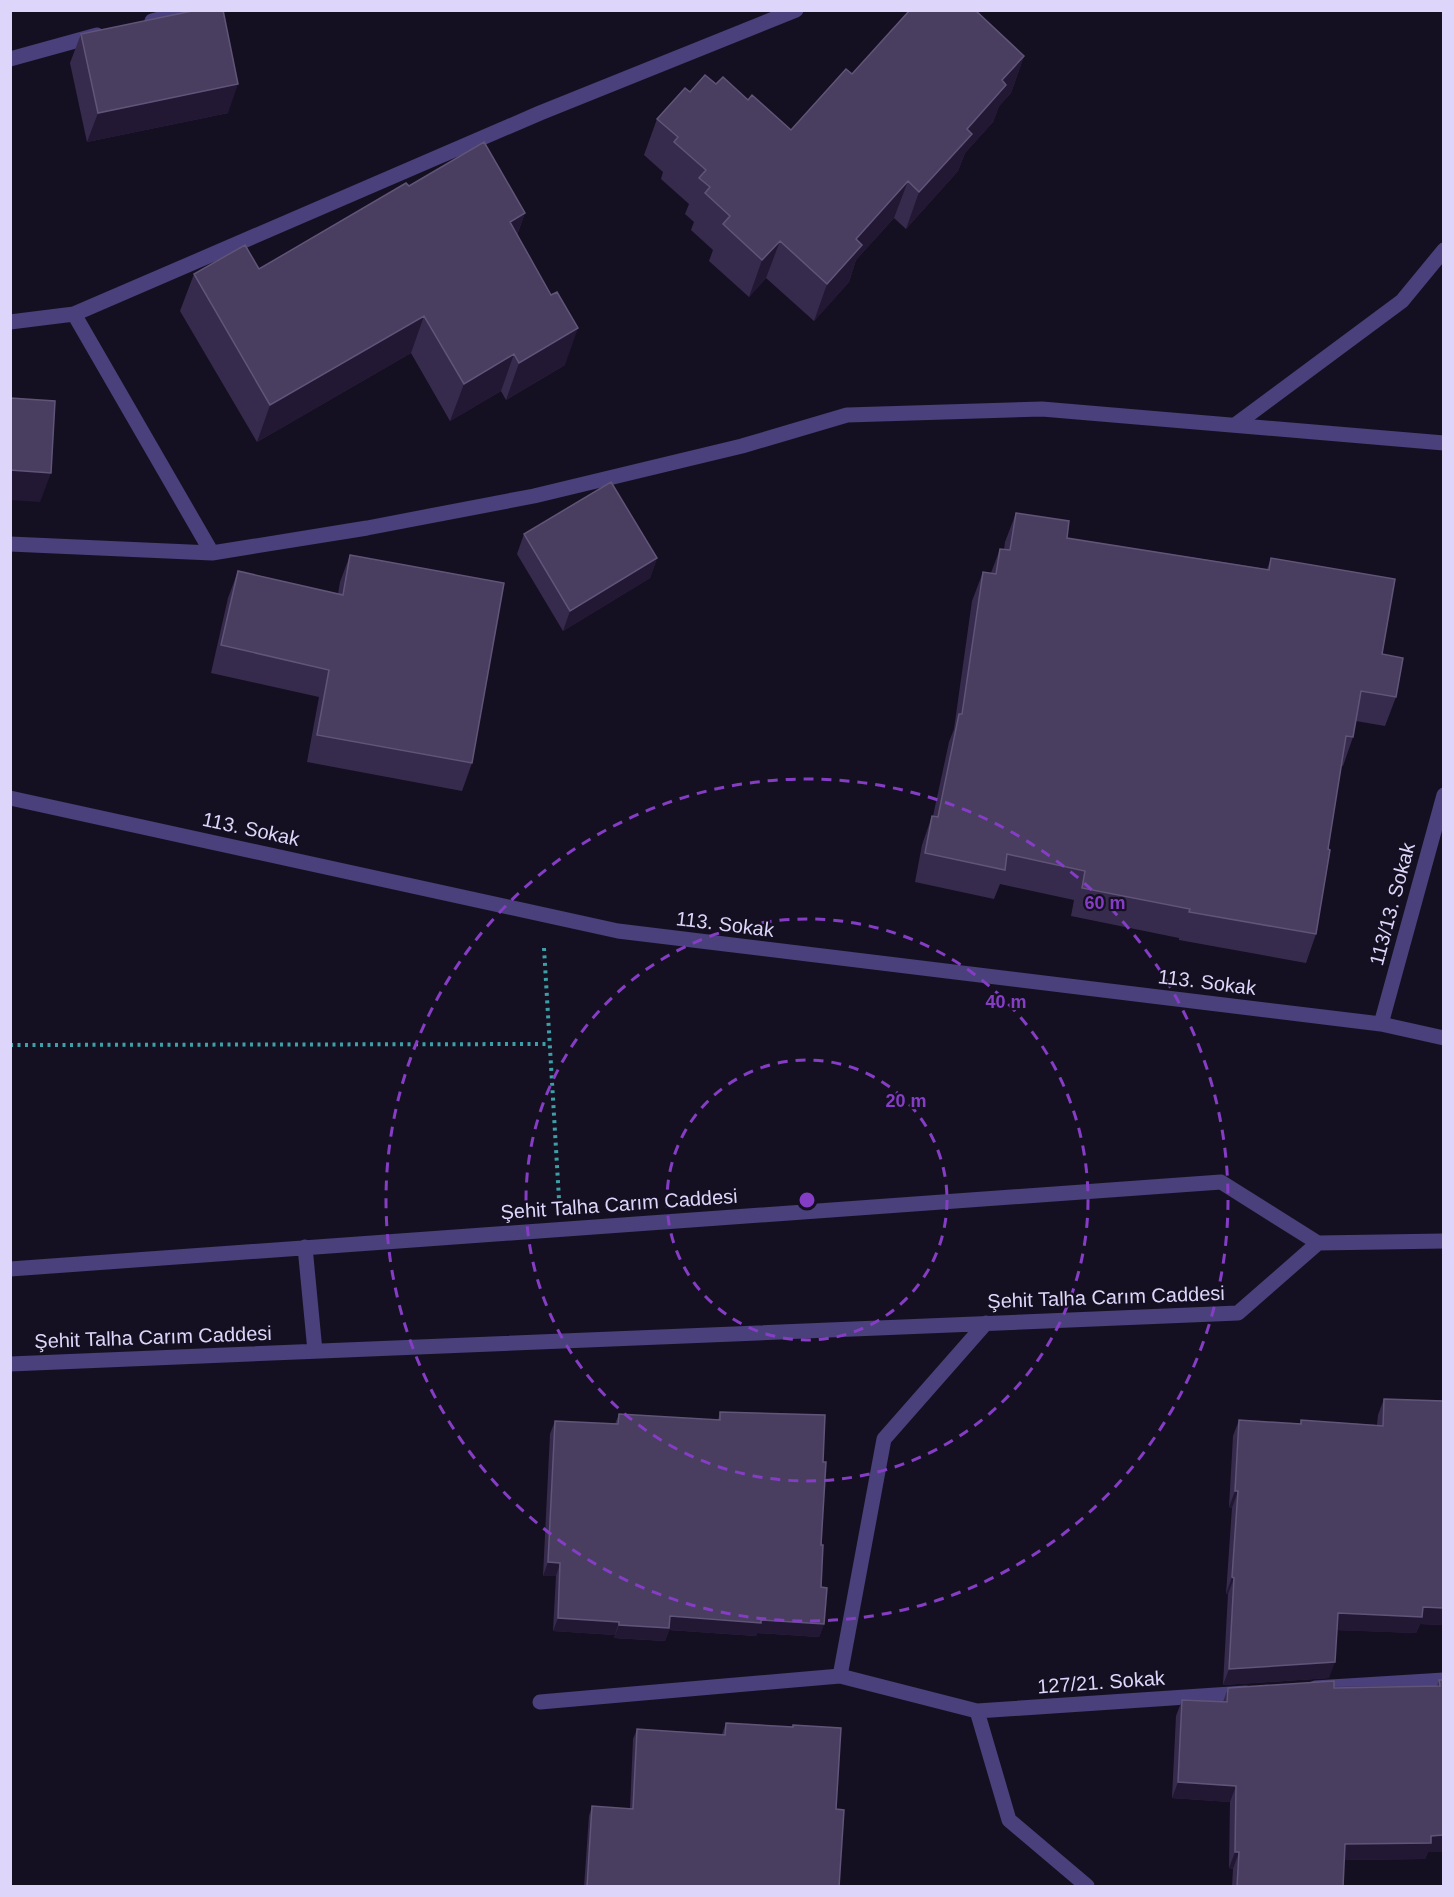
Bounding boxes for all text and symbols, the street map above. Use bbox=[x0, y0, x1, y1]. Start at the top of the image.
street label: 113. Sokak bbox=[200, 808, 302, 850]
street label: 113/13. Sokak bbox=[1365, 839, 1419, 968]
text: 60 m bbox=[1084, 893, 1126, 913]
street label: 113. Sokak bbox=[675, 907, 776, 941]
street label: 113. Sokak bbox=[1157, 965, 1258, 999]
text: 40 m bbox=[985, 992, 1027, 1012]
text: 20 m bbox=[885, 1091, 927, 1111]
street label: Şehit Talha Carım Caddesi bbox=[500, 1185, 738, 1223]
centre of rings bbox=[797, 1190, 817, 1210]
street label: Şehit Talha Carım Caddesi bbox=[987, 1282, 1225, 1312]
street label: Şehit Talha Carım Caddesi bbox=[34, 1322, 272, 1352]
street label: 127/21. Sokak bbox=[1036, 1666, 1167, 1697]

